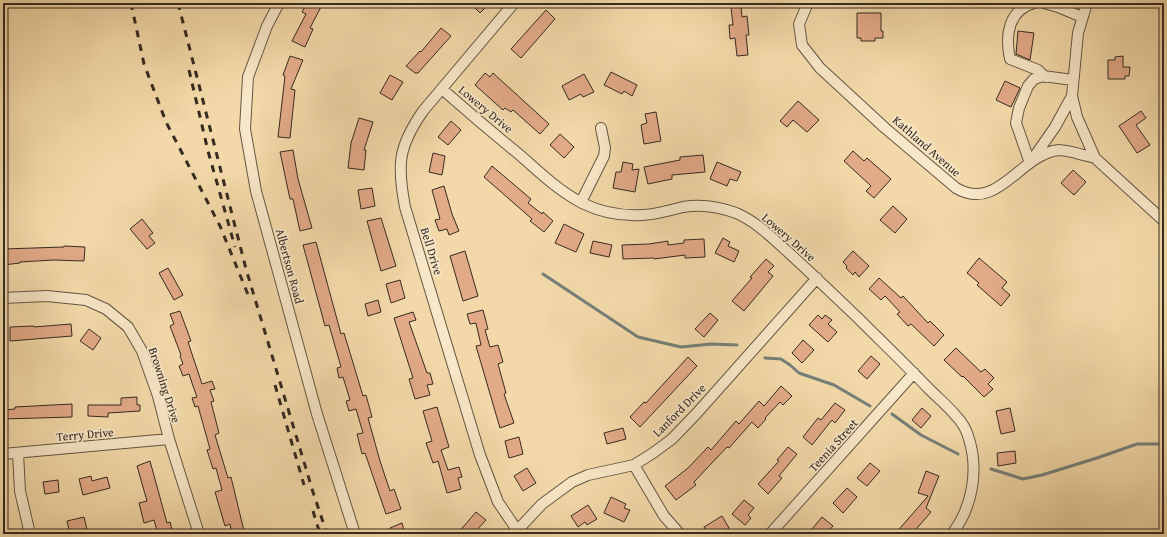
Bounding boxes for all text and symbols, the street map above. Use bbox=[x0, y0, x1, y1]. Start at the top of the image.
street label: Lowery Drive bbox=[455, 81, 517, 137]
street label: Kathland Avenue bbox=[889, 112, 965, 181]
street label: Lowery Drive bbox=[758, 209, 820, 265]
street label: Bell Drive bbox=[417, 225, 447, 277]
street label: Albertson Road bbox=[272, 227, 308, 306]
street label: Browning Drive bbox=[145, 345, 185, 425]
street label: Lanford Drive bbox=[649, 379, 710, 440]
street label: Teenia Street bbox=[804, 414, 862, 475]
street label: Terry Drive bbox=[56, 423, 115, 445]

